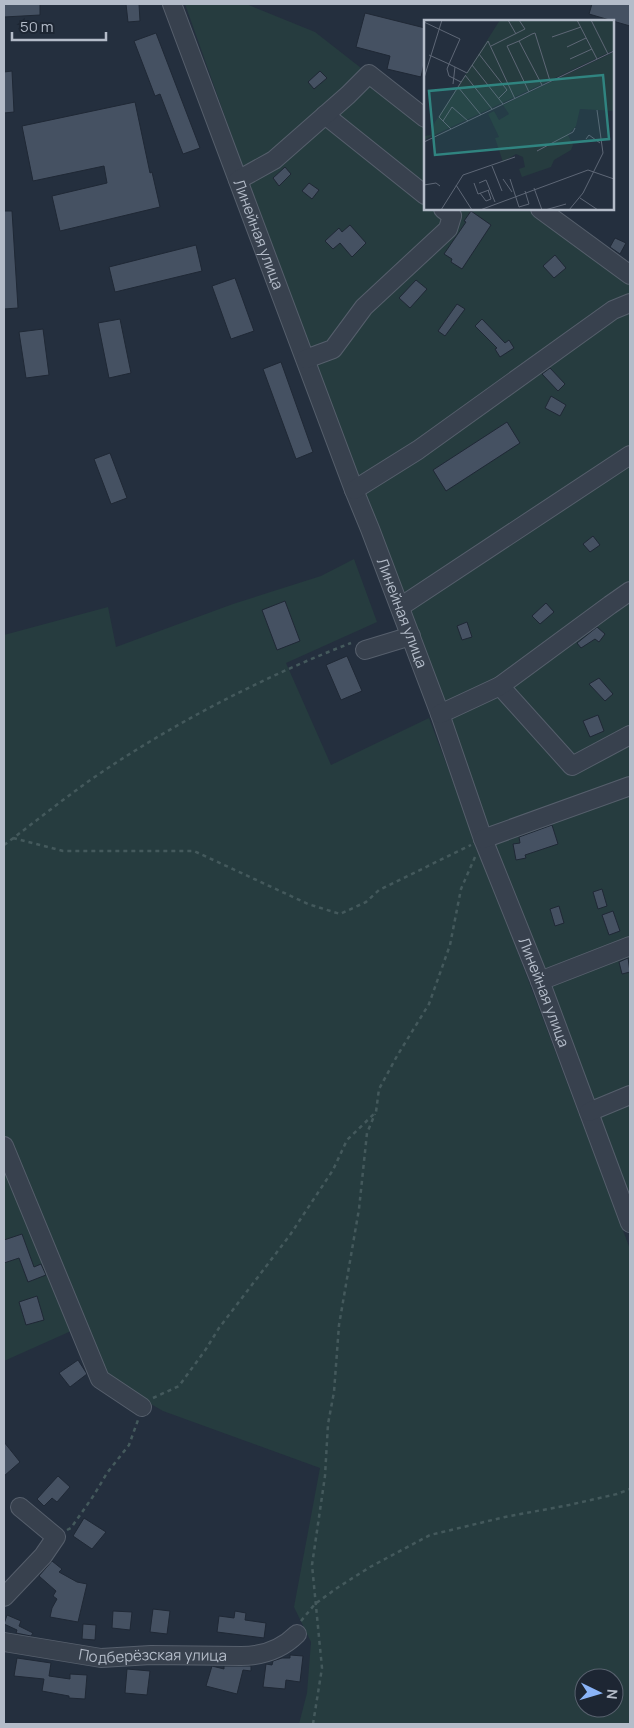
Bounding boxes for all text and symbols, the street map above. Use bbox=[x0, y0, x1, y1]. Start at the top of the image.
scale bar bbox=[12, 10, 106, 42]
text: 50 m bbox=[20, 16, 54, 37]
inset map bbox=[424, 20, 614, 210]
street label: Линейная улица bbox=[229, 176, 289, 292]
street label: Линейная улица bbox=[372, 555, 433, 671]
street label: Линейная улица bbox=[514, 934, 575, 1050]
street label: Подберёзская улица bbox=[77, 1643, 227, 1668]
north arrow bbox=[574, 1668, 624, 1718]
text: N bbox=[603, 1688, 622, 1700]

